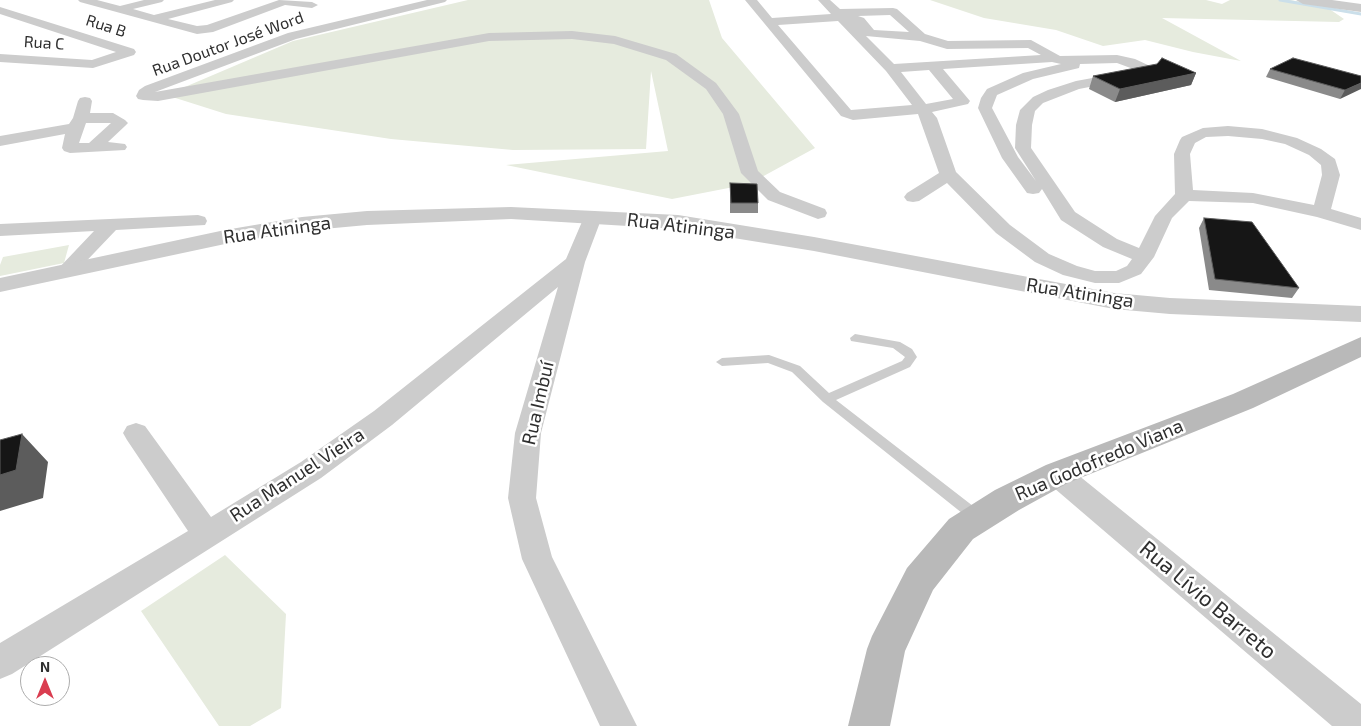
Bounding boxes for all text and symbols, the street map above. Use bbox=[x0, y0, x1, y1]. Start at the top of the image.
street label: Rua Doutor José Word bbox=[150, 8, 306, 80]
street label: Rua B bbox=[83, 10, 129, 42]
street label: Rua C bbox=[23, 32, 65, 54]
street label: Rua Atininga bbox=[626, 208, 736, 244]
street label: Rua Atininga bbox=[222, 211, 332, 249]
street label: Rua Atininga bbox=[1025, 273, 1135, 313]
street label: Rua Imbuí bbox=[517, 359, 559, 447]
street label: Rua Godofredo Viana bbox=[1011, 414, 1187, 506]
street label: Rua Manuel Vieira bbox=[226, 423, 368, 527]
street label: Rua Lívio Barreto bbox=[1134, 535, 1282, 665]
north arrow bbox=[20, 656, 70, 706]
text: N bbox=[40, 658, 50, 675]

